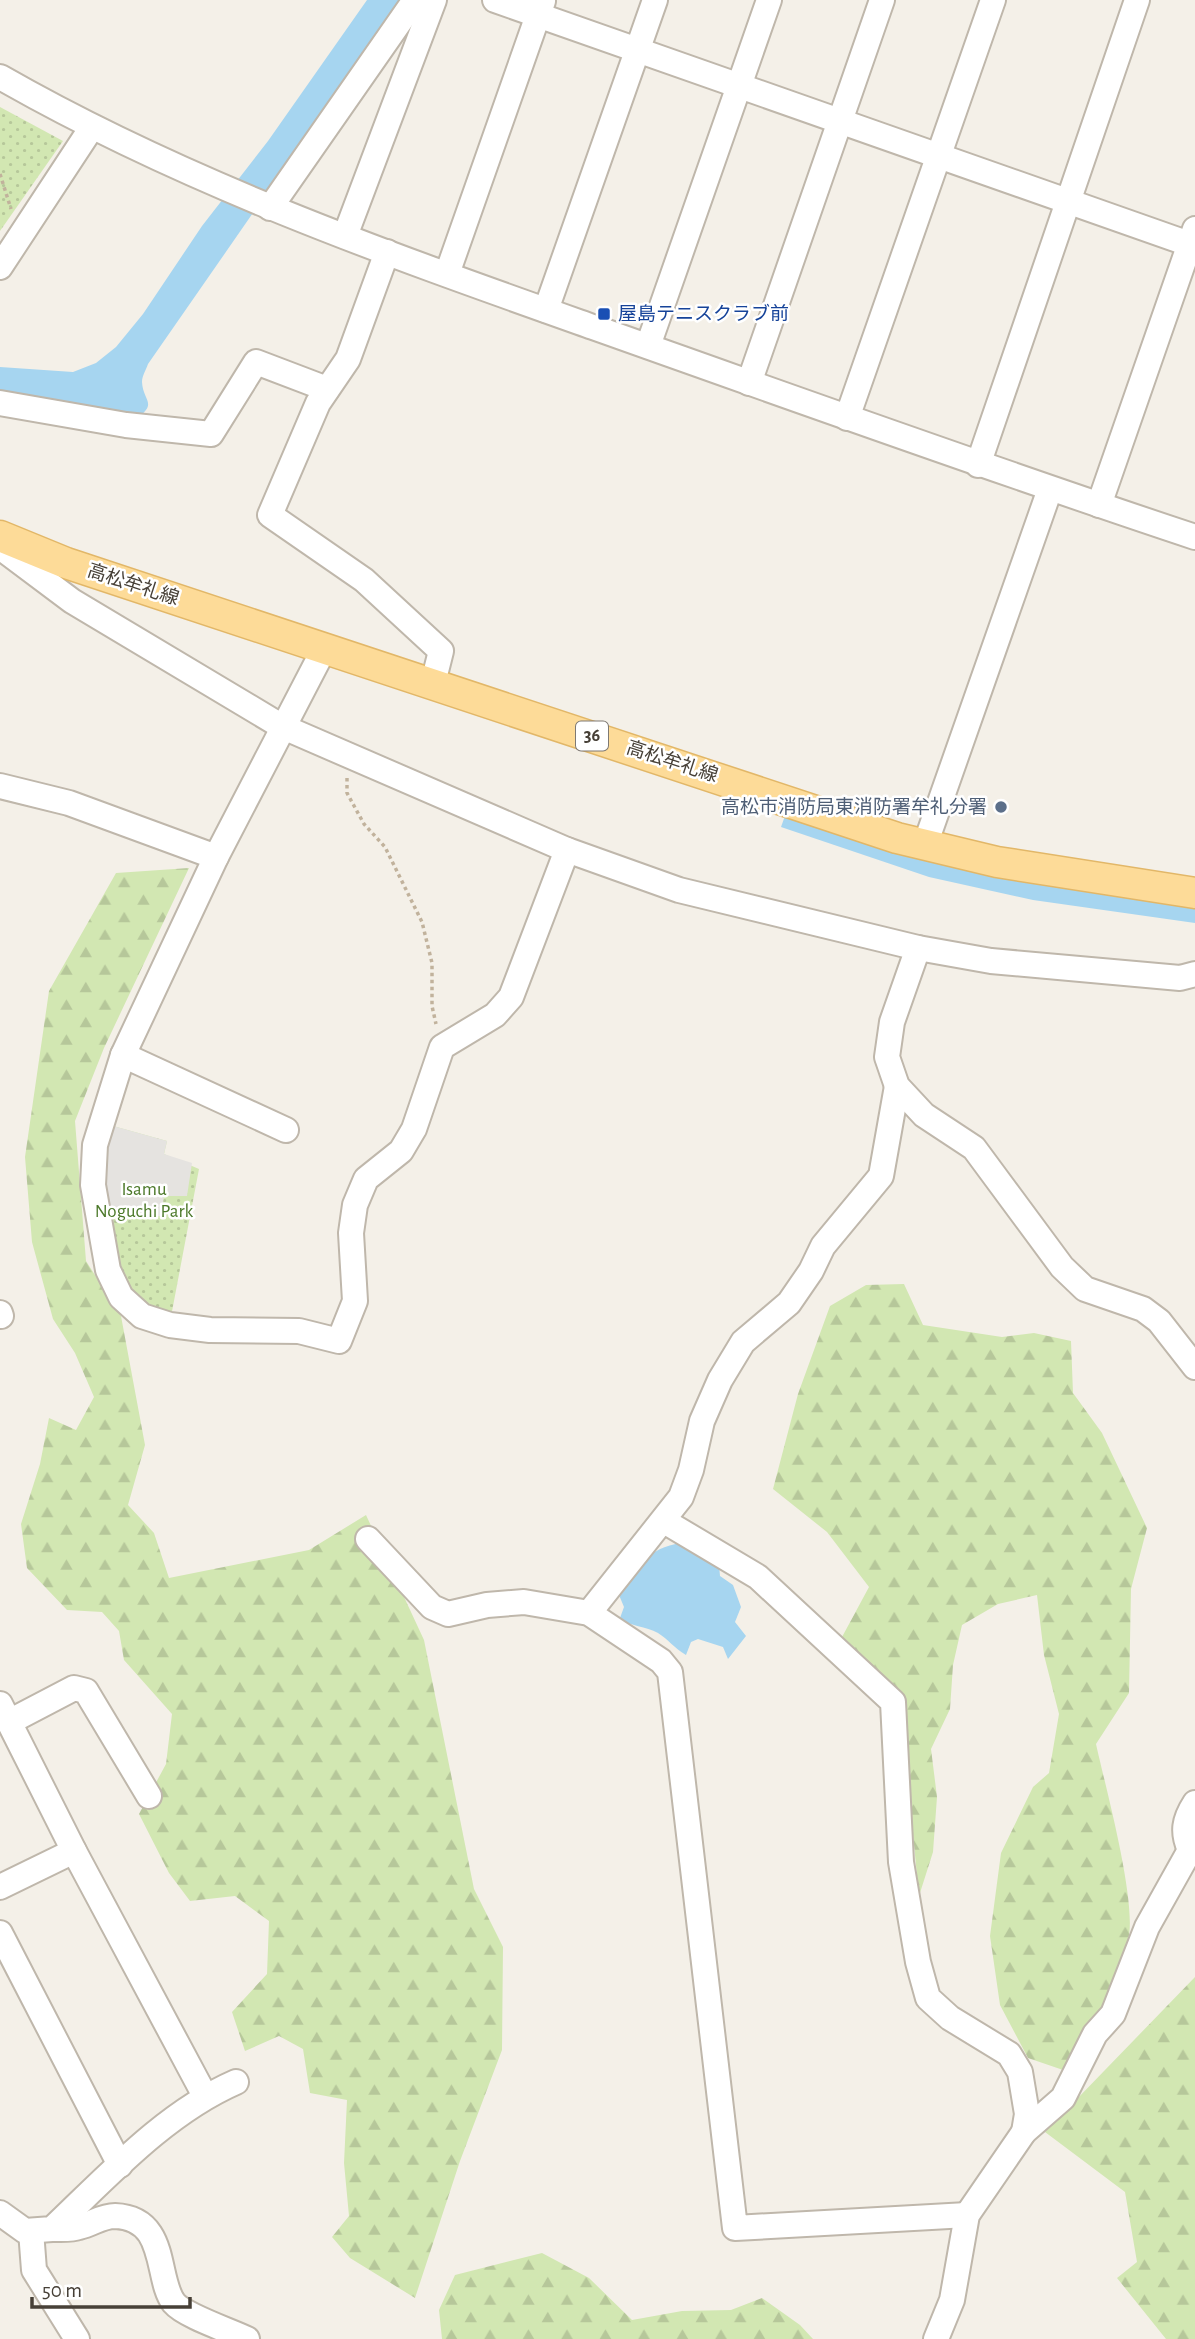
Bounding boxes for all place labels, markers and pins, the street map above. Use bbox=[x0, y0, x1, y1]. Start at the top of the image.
place label: 屋島テニスクラブ前 bbox=[618, 303, 789, 324]
marker: 屋島テニスクラブ前 bbox=[596, 306, 612, 322]
place label: 高松市消防局東消防署牟礼分署 bbox=[721, 796, 987, 817]
marker: 高松市消防局東消防署牟礼分署 bbox=[993, 799, 1009, 815]

